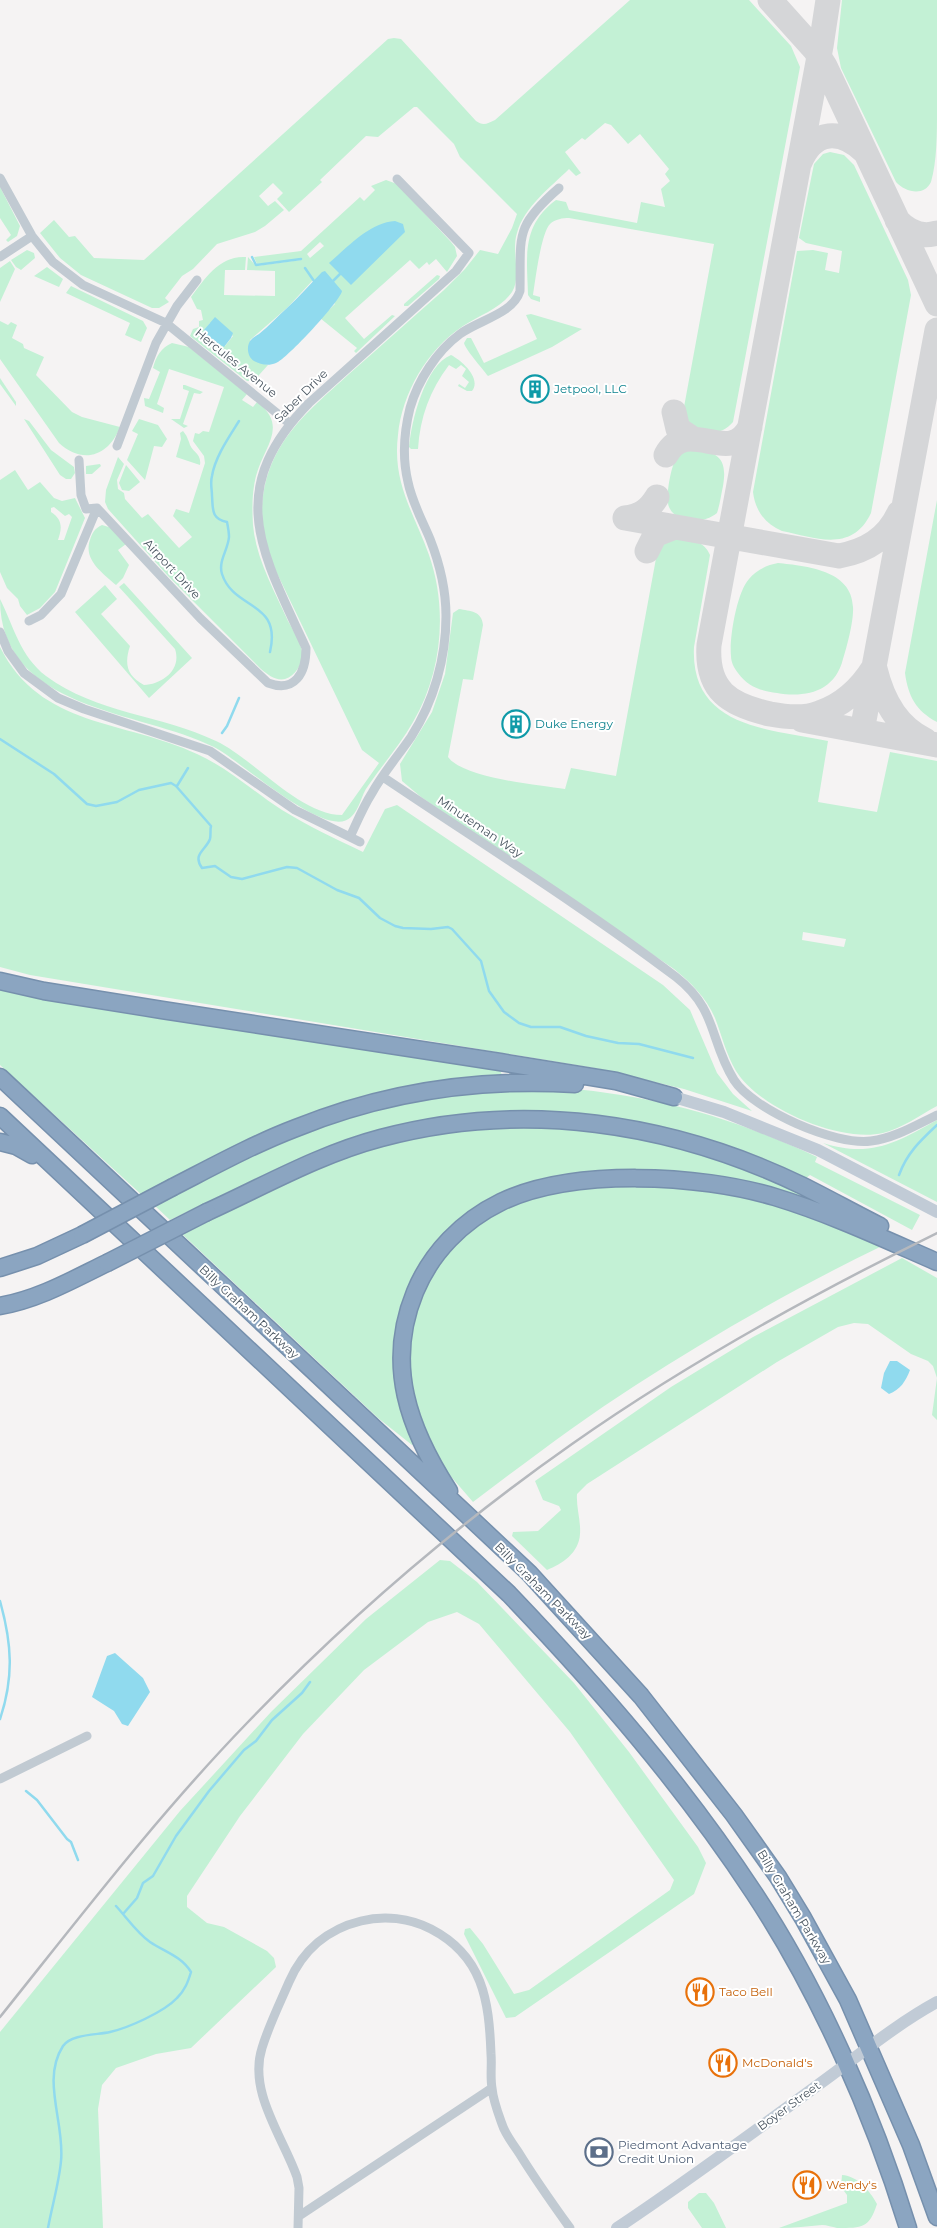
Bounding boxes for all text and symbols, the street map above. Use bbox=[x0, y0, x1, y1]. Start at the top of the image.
street label: Hercules Avenue bbox=[192, 325, 280, 400]
street label: Saber Drive bbox=[271, 366, 330, 425]
building icon: Jetpool, LLC bbox=[520, 374, 550, 404]
place label: Jetpool, LLC bbox=[553, 381, 627, 396]
street label: Airport Drive bbox=[141, 536, 204, 602]
building icon: Duke Energy bbox=[501, 709, 531, 739]
place label: Duke Energy bbox=[535, 716, 614, 731]
street label: Minuteman Way bbox=[435, 792, 526, 861]
street label: Billy Graham Parkway bbox=[196, 1262, 303, 1362]
street label: Billy Graham Parkway bbox=[492, 1539, 595, 1643]
street label: Billy Graham Parkway bbox=[754, 1847, 835, 1967]
restaurant icon: Taco Bell bbox=[685, 1977, 715, 2007]
place label: Taco Bell bbox=[719, 1984, 773, 1999]
restaurant icon: McDonald's bbox=[708, 2048, 738, 2078]
place label: McDonald's bbox=[742, 2055, 813, 2070]
street label: Boyer Street bbox=[754, 2078, 823, 2133]
bank icon: Piedmont Advantage Credit Union bbox=[584, 2137, 614, 2167]
place label: Piedmont Advantage Credit Union bbox=[618, 2137, 747, 2166]
restaurant icon: Wendy's bbox=[792, 2170, 822, 2200]
place label: Wendy's bbox=[826, 2177, 877, 2192]

